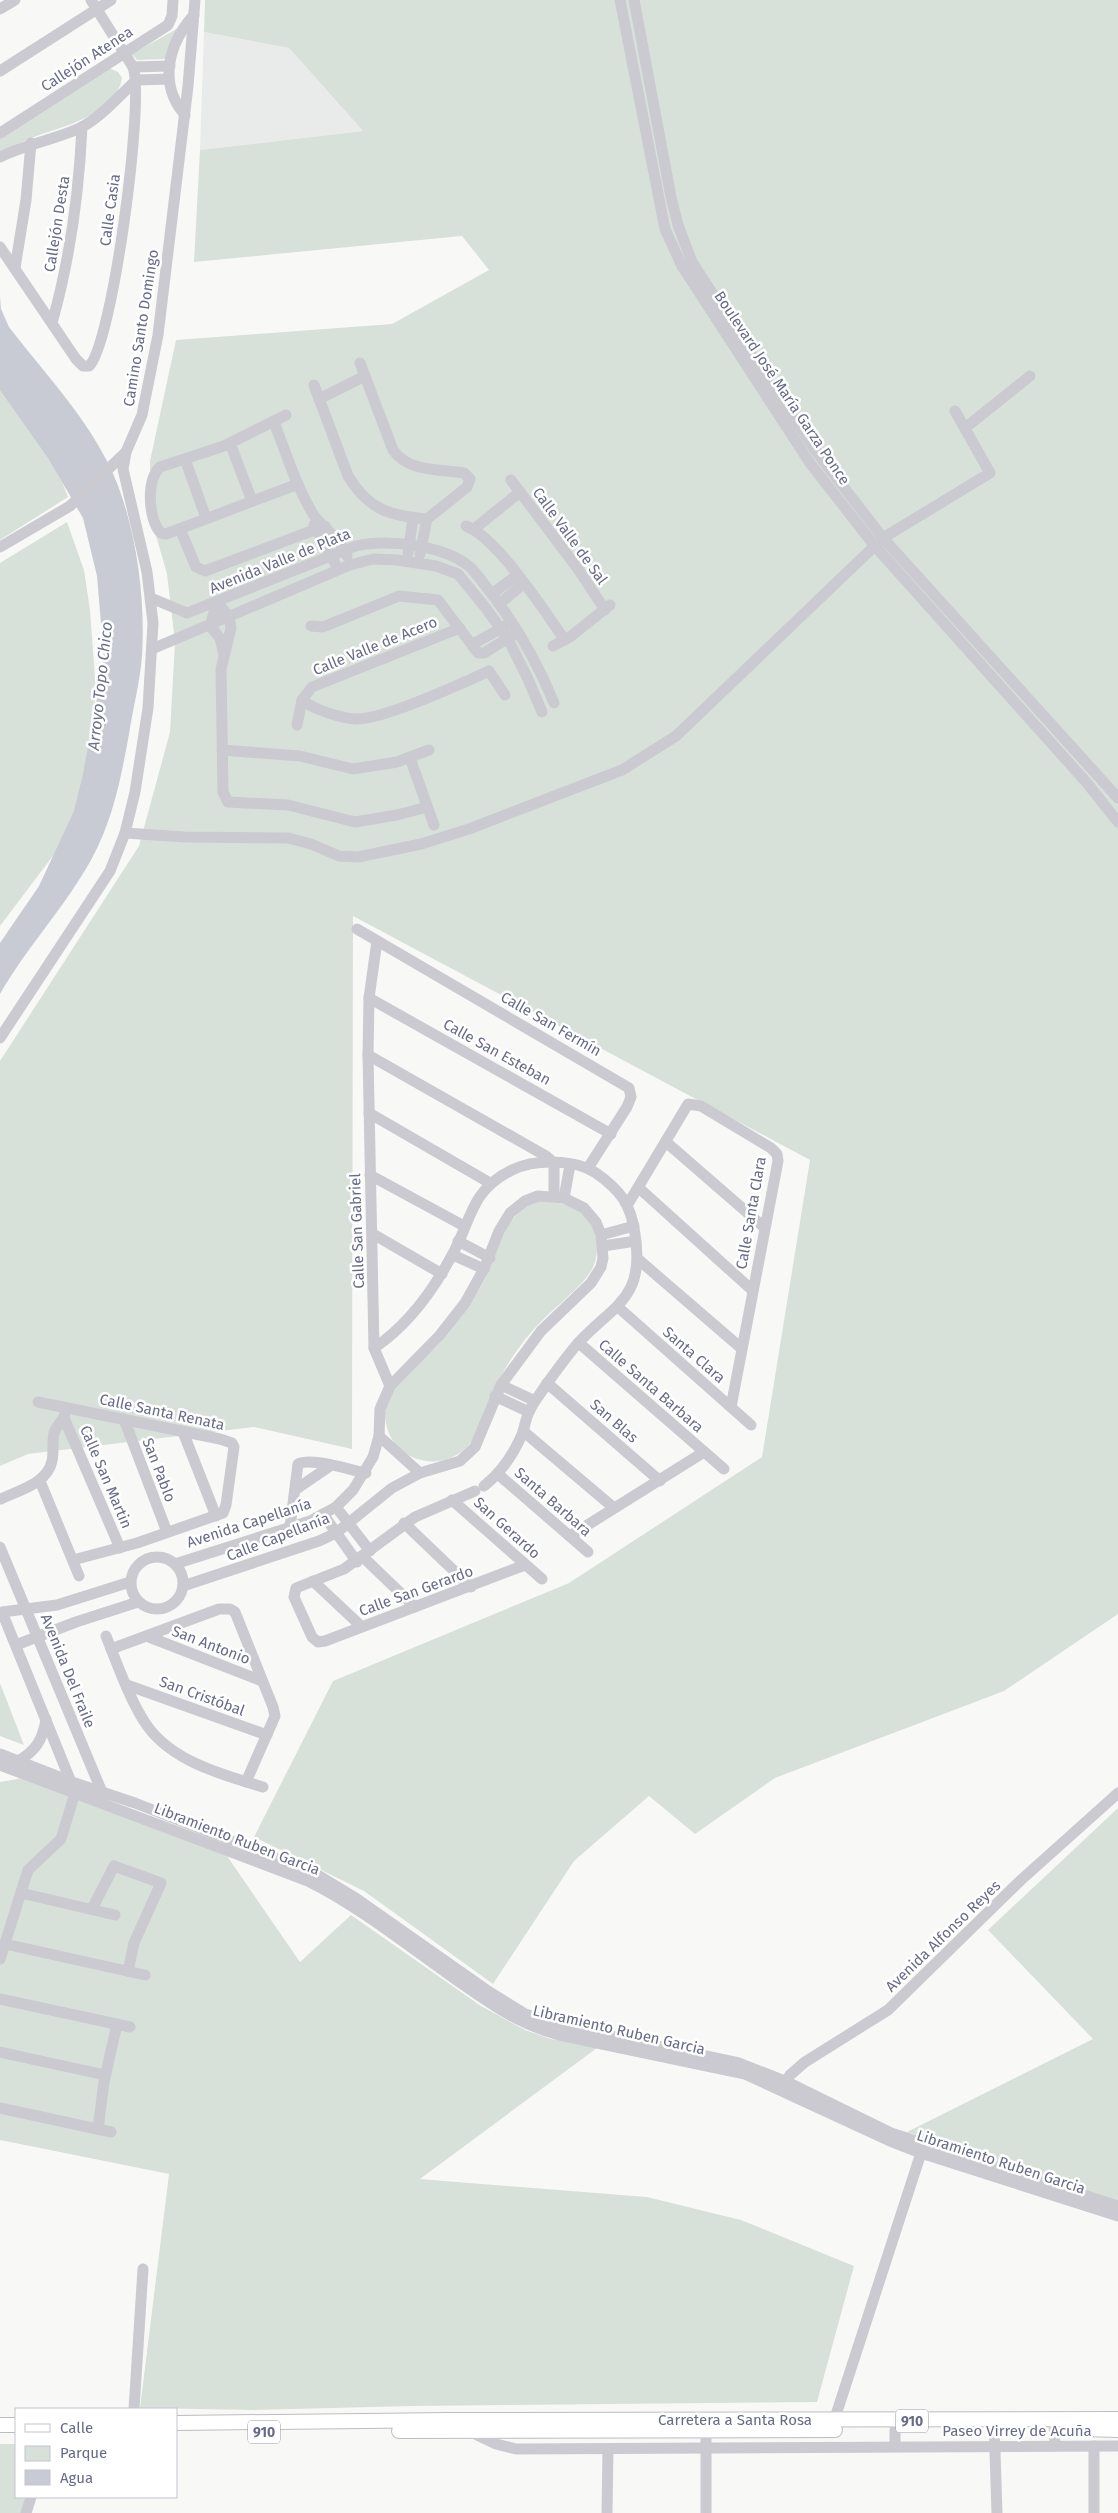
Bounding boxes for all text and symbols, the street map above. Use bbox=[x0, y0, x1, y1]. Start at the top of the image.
street label: Callejón Atenea bbox=[38, 23, 136, 95]
street label: Calle Casia bbox=[96, 173, 124, 247]
street label: Callejón Desta bbox=[41, 175, 73, 273]
street label: Camino Santo Domingo bbox=[120, 248, 162, 408]
street label: Boulevard José María Garza Ponce bbox=[710, 288, 854, 488]
street label: Calle Valle de Sal bbox=[529, 484, 612, 588]
street label: Avenida Valle de Plata bbox=[207, 524, 353, 598]
street label: Calle Valle de Acero bbox=[310, 613, 440, 679]
water label: Arroyo Topo Chico bbox=[84, 621, 116, 752]
street label: Calle San Fermín bbox=[498, 988, 604, 1060]
street label: Calle San Esteban bbox=[440, 1015, 554, 1089]
street label: Calle Santa Clara bbox=[732, 1155, 770, 1271]
street label: Calle San Gabriel bbox=[346, 1172, 368, 1289]
street label: Santa Clara bbox=[659, 1323, 729, 1387]
street label: Calle Santa Barbara bbox=[595, 1336, 707, 1436]
street label: Calle Santa Renata bbox=[98, 1390, 226, 1434]
street label: San Blas bbox=[586, 1395, 642, 1447]
street label: Calle San Martin bbox=[76, 1423, 136, 1531]
street label: San Pablo bbox=[139, 1435, 179, 1505]
street label: Santa Barbara bbox=[511, 1464, 595, 1540]
street label: San Gerardo bbox=[470, 1493, 544, 1563]
street label: Avenida Capellanía bbox=[185, 1494, 313, 1552]
street label: Calle Capellanía bbox=[224, 1509, 332, 1565]
street label: Calle San Gerardo bbox=[356, 1562, 476, 1620]
street label: Avenida Del Fraile bbox=[37, 1611, 99, 1731]
street label: San Antonio bbox=[169, 1622, 253, 1668]
street label: San Cristóbal bbox=[157, 1672, 248, 1720]
street label: Libramiento Ruben Garcia bbox=[152, 1799, 322, 1879]
street label: Avenida Alfonso Reyes bbox=[882, 1876, 1004, 1996]
street label: Libramiento Ruben Garcia bbox=[531, 2001, 707, 2059]
street label: Libramiento Ruben Garcia bbox=[914, 2126, 1088, 2198]
legend bbox=[15, 2408, 178, 2498]
road number: 910 bbox=[896, 2410, 928, 2432]
street label: Carretera a Santa Rosa bbox=[658, 2411, 812, 2429]
text: Calle bbox=[60, 2419, 93, 2437]
road number: 910 bbox=[248, 2420, 280, 2444]
street label: Paseo Virrey de Acuña bbox=[942, 2422, 1092, 2440]
text: Parque bbox=[60, 2444, 107, 2462]
text: Agua bbox=[60, 2469, 93, 2487]

